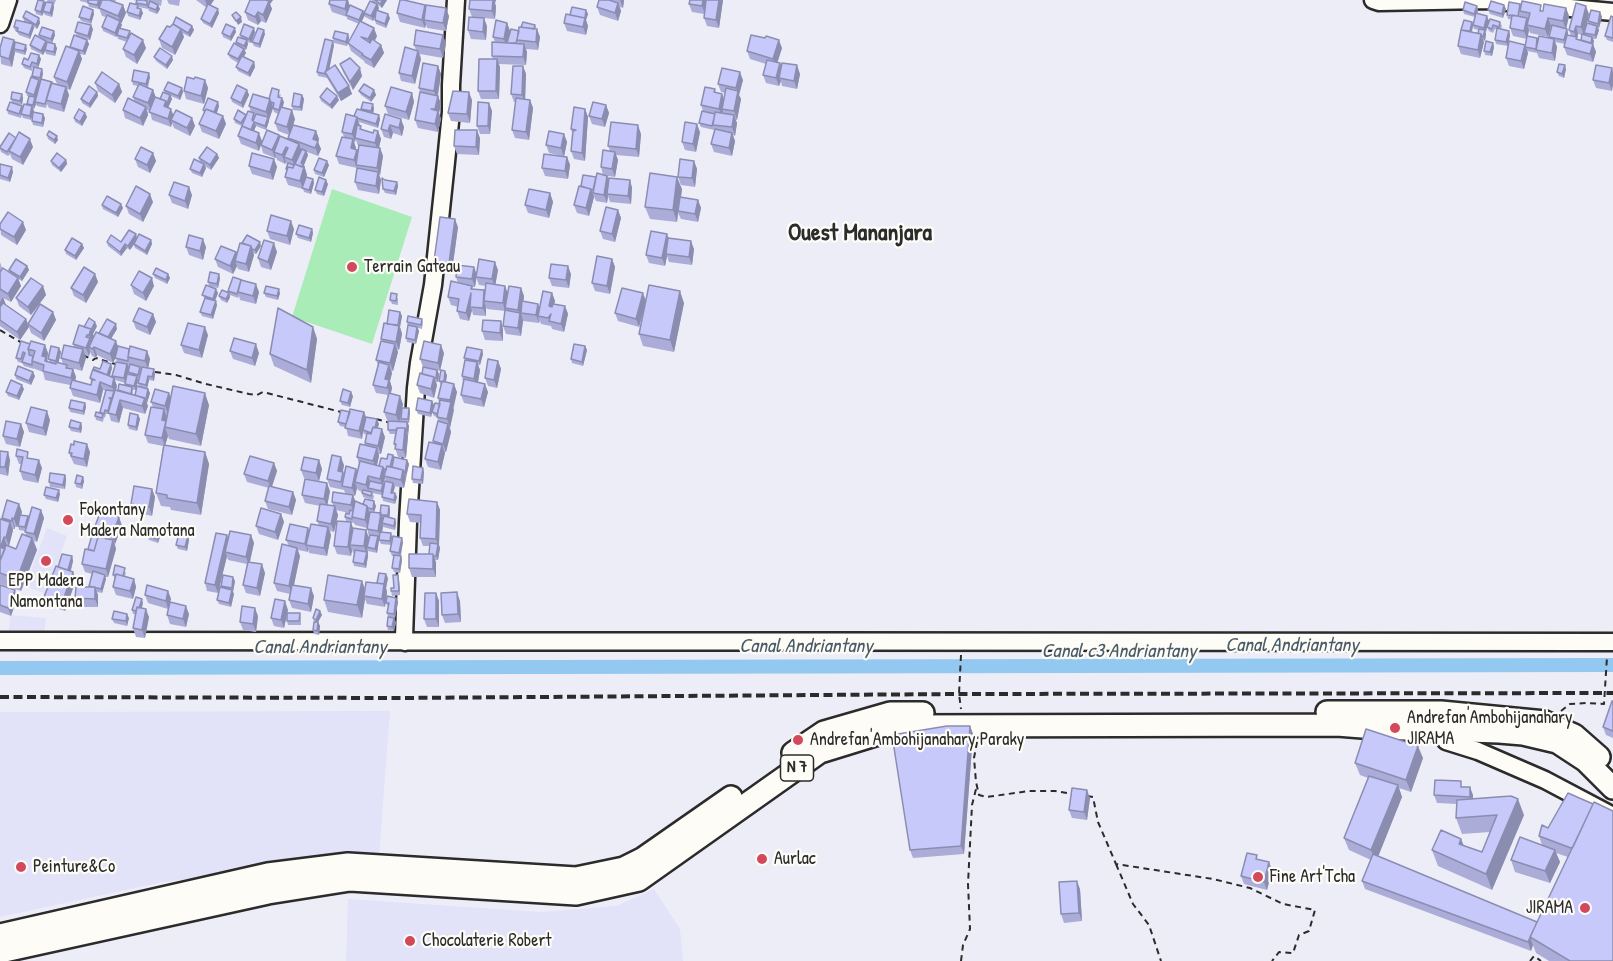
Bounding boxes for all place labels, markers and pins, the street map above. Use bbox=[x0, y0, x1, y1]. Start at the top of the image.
place label: Terrain Gateau bbox=[364, 256, 460, 278]
marker: Terrain Gateau bbox=[345, 260, 359, 274]
place label: Fokontany Madera Namotana bbox=[80, 499, 195, 542]
marker: Fokontany Madera Namotana bbox=[61, 513, 75, 527]
marker: EPP Madera Namontana bbox=[39, 554, 53, 568]
place label: EPP Madera Namontana bbox=[8, 570, 84, 612]
place label: Andrefan'Ambohijanahary JIRAMA bbox=[1407, 707, 1573, 750]
marker: Andrefan'Ambohijanahary JIRAMA bbox=[1388, 721, 1402, 735]
place label: Andrefan'Ambohijanahary Paraky bbox=[810, 729, 1024, 751]
marker: Andrefan'Ambohijanahary Paraky bbox=[791, 733, 805, 747]
place label: Aurlac bbox=[774, 848, 816, 870]
marker: Aurlac bbox=[755, 852, 769, 866]
place label: Peinture&Co bbox=[33, 856, 115, 878]
marker: Peinture&Co bbox=[14, 860, 28, 874]
place label: Fine Art'Tcha bbox=[1270, 866, 1355, 888]
marker: Fine Art'Tcha bbox=[1251, 870, 1265, 884]
place label: JIRAMA bbox=[1526, 897, 1573, 919]
marker: JIRAMA bbox=[1578, 901, 1592, 915]
place label: Chocolaterie Robert bbox=[422, 930, 552, 952]
marker: Chocolaterie Robert bbox=[403, 934, 417, 948]

